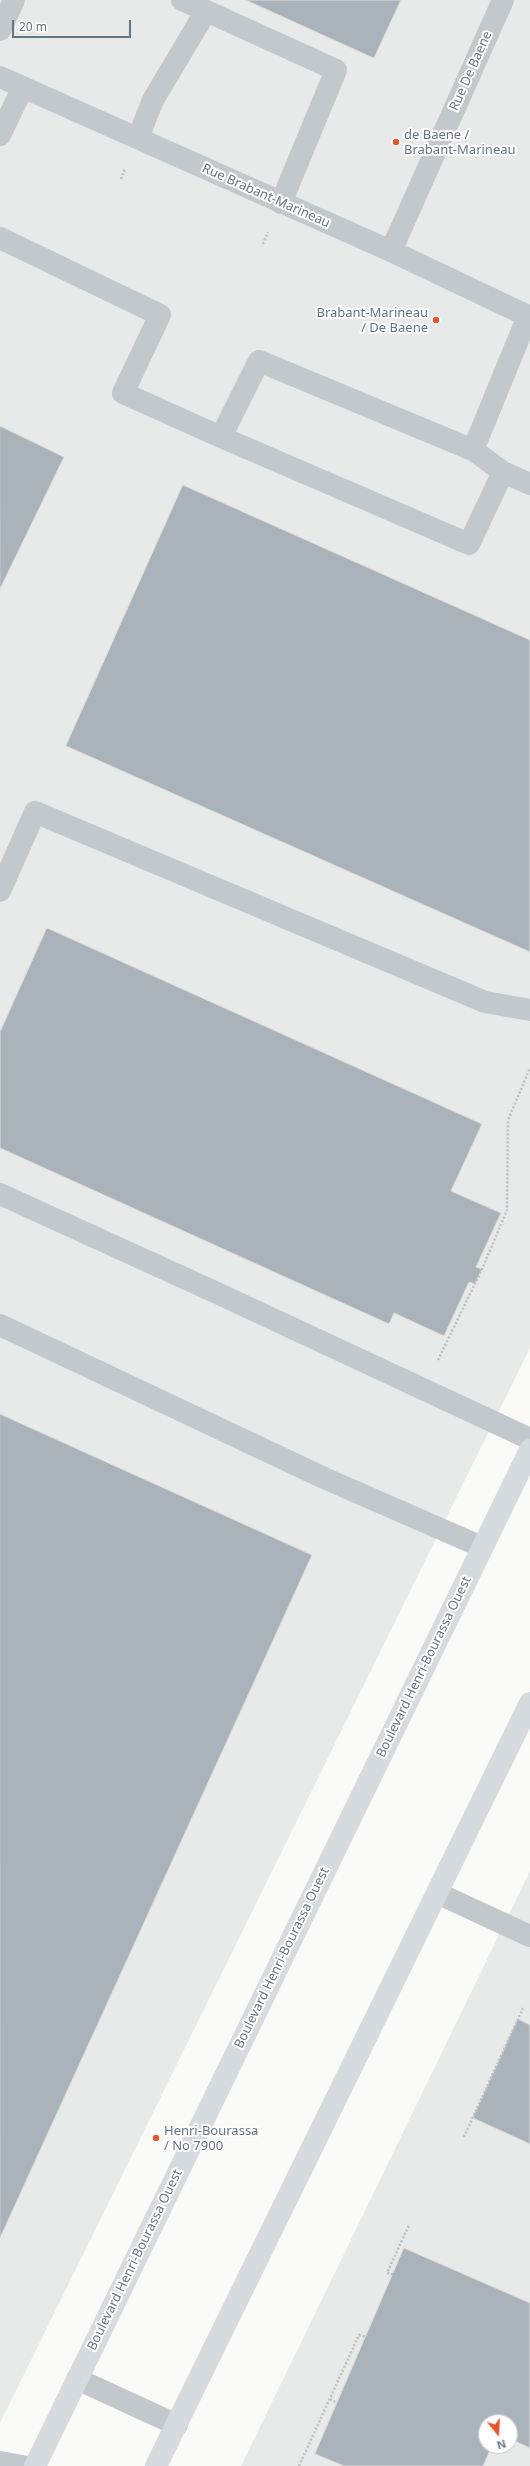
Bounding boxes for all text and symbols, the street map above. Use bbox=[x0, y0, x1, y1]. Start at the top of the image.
scale bar bbox=[14, 12, 133, 38]
text: 20 m bbox=[19, 18, 47, 35]
street label: Rue De Baene bbox=[446, 29, 496, 113]
place label: de Baene / Brabant-Marineau bbox=[404, 127, 516, 158]
marker: de Baene / Brabant-Marineau bbox=[391, 137, 401, 147]
street label: Rue Brabant-Marineau bbox=[200, 161, 332, 231]
place label: Brabant-Marineau / De Baene bbox=[316, 305, 428, 336]
marker: Brabant-Marineau / De Baene bbox=[431, 315, 441, 325]
street label: Boulevard Henri-Bourassa Ouest bbox=[373, 1574, 475, 1760]
street label: Boulevard Henri-Bourassa Ouest bbox=[231, 1865, 333, 2051]
place label: Henri-Bourassa / No 7900 bbox=[164, 2123, 258, 2154]
marker: Henri-Bourassa / No 7900 bbox=[151, 2133, 161, 2143]
street label: Boulevard Henri-Bourassa Ouest bbox=[84, 2167, 186, 2353]
north arrow bbox=[478, 2414, 518, 2454]
text: N bbox=[495, 2436, 508, 2453]

